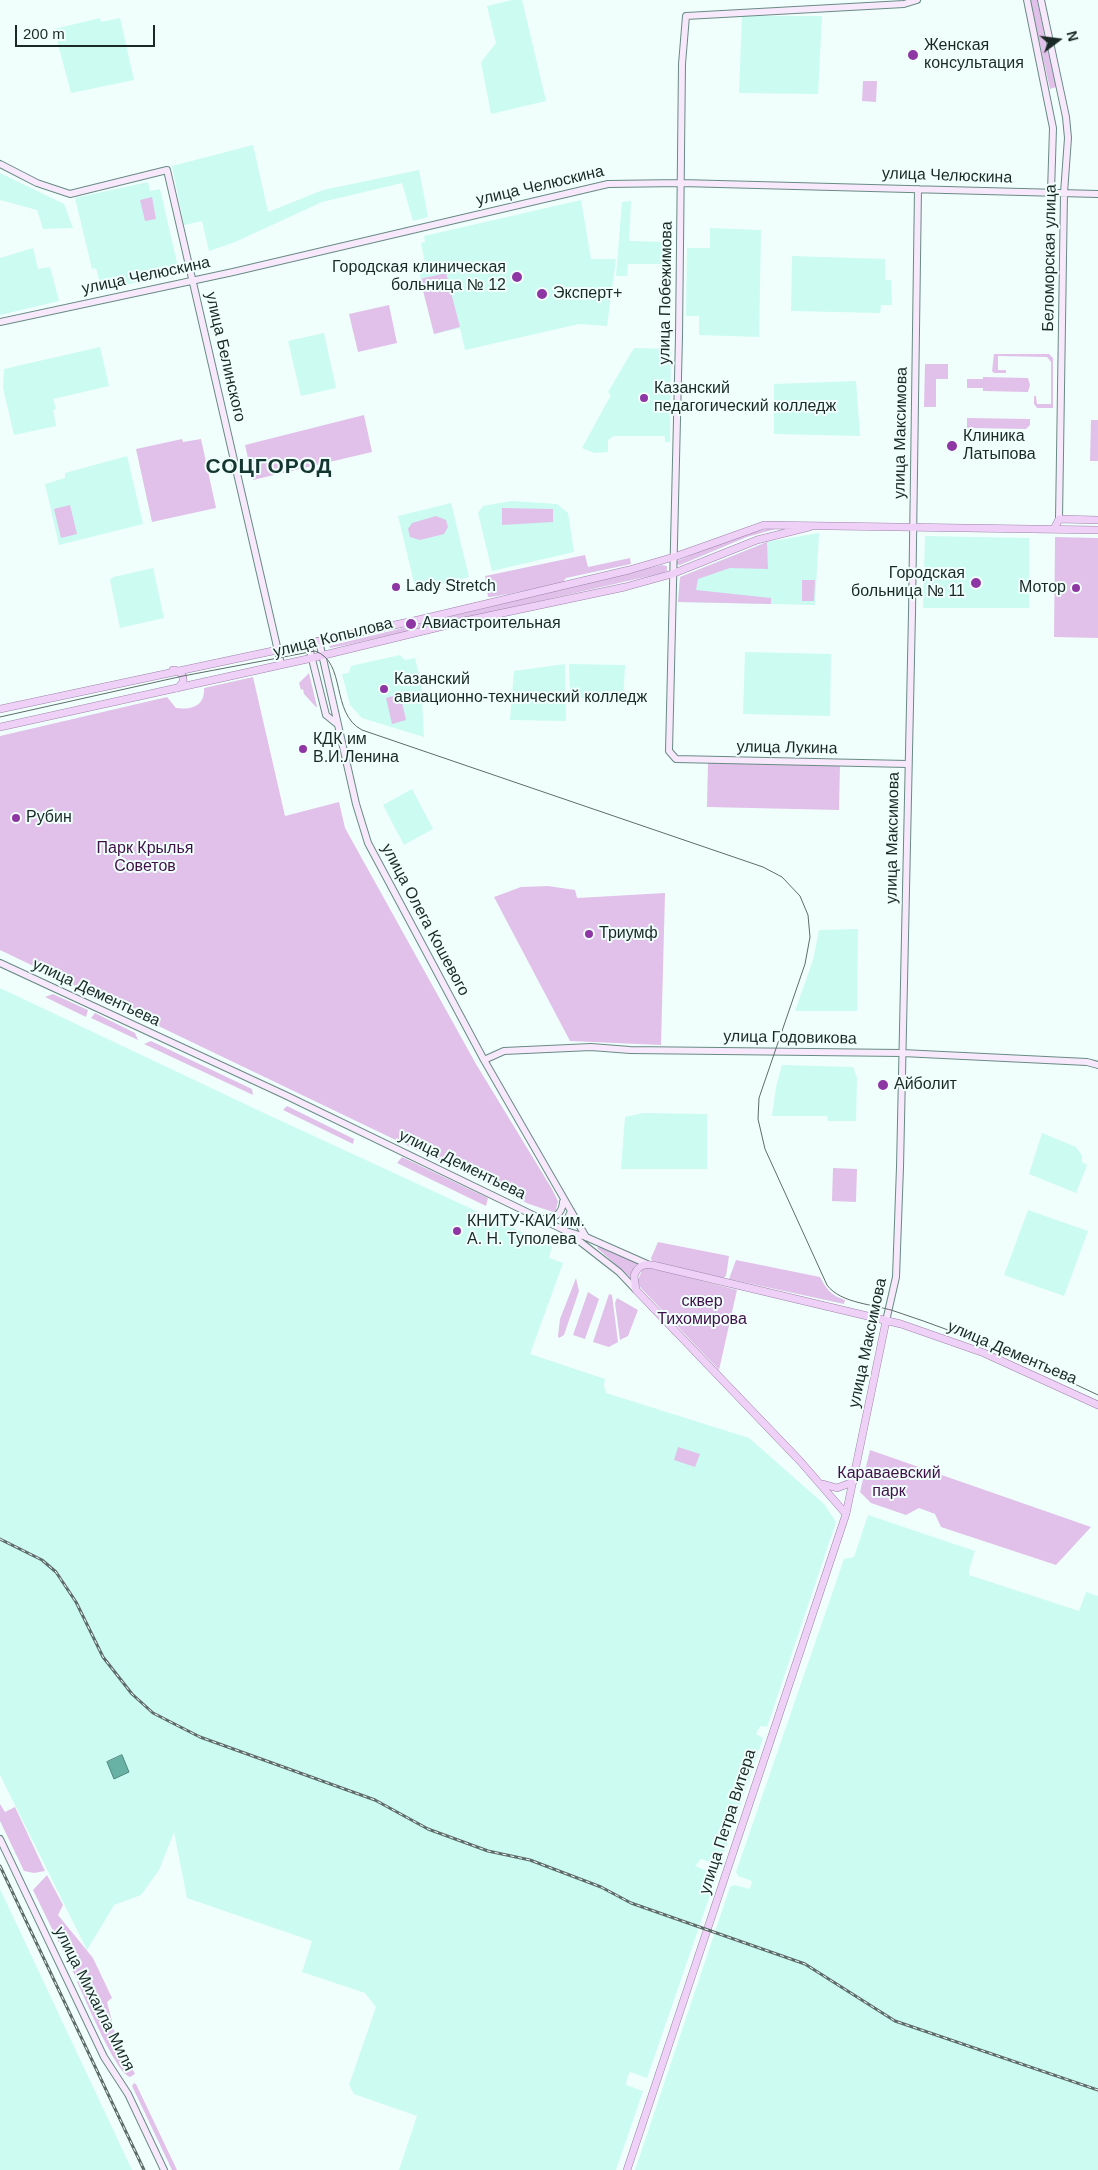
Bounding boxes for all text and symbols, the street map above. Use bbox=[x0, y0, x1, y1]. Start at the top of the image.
scale bar bbox=[18, 15, 158, 47]
north arrow bbox=[1033, 15, 1083, 65]
text: 200 m bbox=[23, 25, 65, 42]
text: N bbox=[1063, 29, 1082, 43]
place label: Женская консультация bbox=[924, 36, 1024, 74]
marker: Женская консультация bbox=[906, 48, 920, 62]
street label: улица Челюскина bbox=[474, 162, 606, 210]
street label: улица Челюскина bbox=[881, 164, 1013, 188]
street label: Беломорская улица bbox=[1039, 184, 1061, 332]
street label: улица Побежимова bbox=[655, 221, 677, 365]
street label: улица Челюскина bbox=[80, 253, 212, 299]
place label: Городская клиническая больница № 12 bbox=[332, 258, 506, 296]
marker: Городская клиническая больница № 12 bbox=[510, 270, 524, 284]
place label: Эксперт+ bbox=[553, 284, 622, 304]
marker: Эксперт+ bbox=[535, 287, 549, 301]
street label: улица Белинского bbox=[201, 290, 249, 424]
street label: улица Максимова bbox=[890, 367, 912, 499]
place label: Казанский педагогический колледж bbox=[654, 379, 836, 417]
marker: Казанский педагогический колледж bbox=[638, 392, 650, 404]
place label: Клиника Латыпова bbox=[963, 427, 1036, 465]
marker: Клиника Латыпова bbox=[945, 439, 959, 453]
district label: СОЦГОРОД bbox=[204, 454, 334, 480]
place label: Городская больница № 11 bbox=[851, 564, 965, 602]
marker: Городская больница № 11 bbox=[969, 576, 983, 590]
place label: Lady Stretch bbox=[406, 577, 496, 597]
place label: Мотор bbox=[1019, 578, 1066, 598]
marker: Lady Stretch bbox=[390, 581, 402, 593]
marker: Мотор bbox=[1070, 582, 1082, 594]
street label: улица Копылова bbox=[271, 614, 395, 662]
place label: Авиастроительная bbox=[422, 614, 561, 634]
marker: Авиастроительная bbox=[404, 617, 418, 631]
place label: Казанский авиационно-технический колледж bbox=[394, 670, 647, 708]
marker: Казанский авиационно-технический колледж bbox=[378, 683, 390, 695]
place label: КДК им В.И.Ленина bbox=[313, 730, 399, 768]
street label: улица Лукина bbox=[736, 738, 838, 758]
marker: КДК им В.И.Ленина bbox=[297, 743, 309, 755]
street label: улица Максимова bbox=[882, 772, 904, 904]
place label: Рубин bbox=[26, 808, 72, 828]
marker: Рубин bbox=[10, 812, 22, 824]
park label: Парк Крылья Советов bbox=[97, 839, 193, 877]
street label: улица Олега Кошевого bbox=[377, 841, 473, 999]
place label: Триумф bbox=[599, 924, 658, 944]
marker: Триумф bbox=[583, 928, 595, 940]
street label: улица Дементьева bbox=[29, 955, 163, 1031]
street label: улица Годовикова bbox=[723, 1027, 857, 1049]
place label: Айболит bbox=[894, 1075, 957, 1095]
marker: Айболит bbox=[876, 1078, 890, 1092]
street label: улица Дементьева bbox=[395, 1126, 529, 1204]
place label: КНИТУ-КАИ им. А. Н. Туполева bbox=[467, 1212, 585, 1250]
marker: КНИТУ-КАИ им. А. Н. Туполева bbox=[451, 1225, 463, 1237]
street label: улица Максимова bbox=[845, 1276, 891, 1410]
park label: сквер Тихомирова bbox=[657, 1292, 747, 1330]
street label: улица Дементьева bbox=[944, 1317, 1080, 1389]
park label: Караваевский парк bbox=[837, 1464, 941, 1502]
street label: улица Петра Витера bbox=[695, 1747, 761, 1897]
street label: улица Михаила Миля bbox=[49, 1924, 139, 2074]

